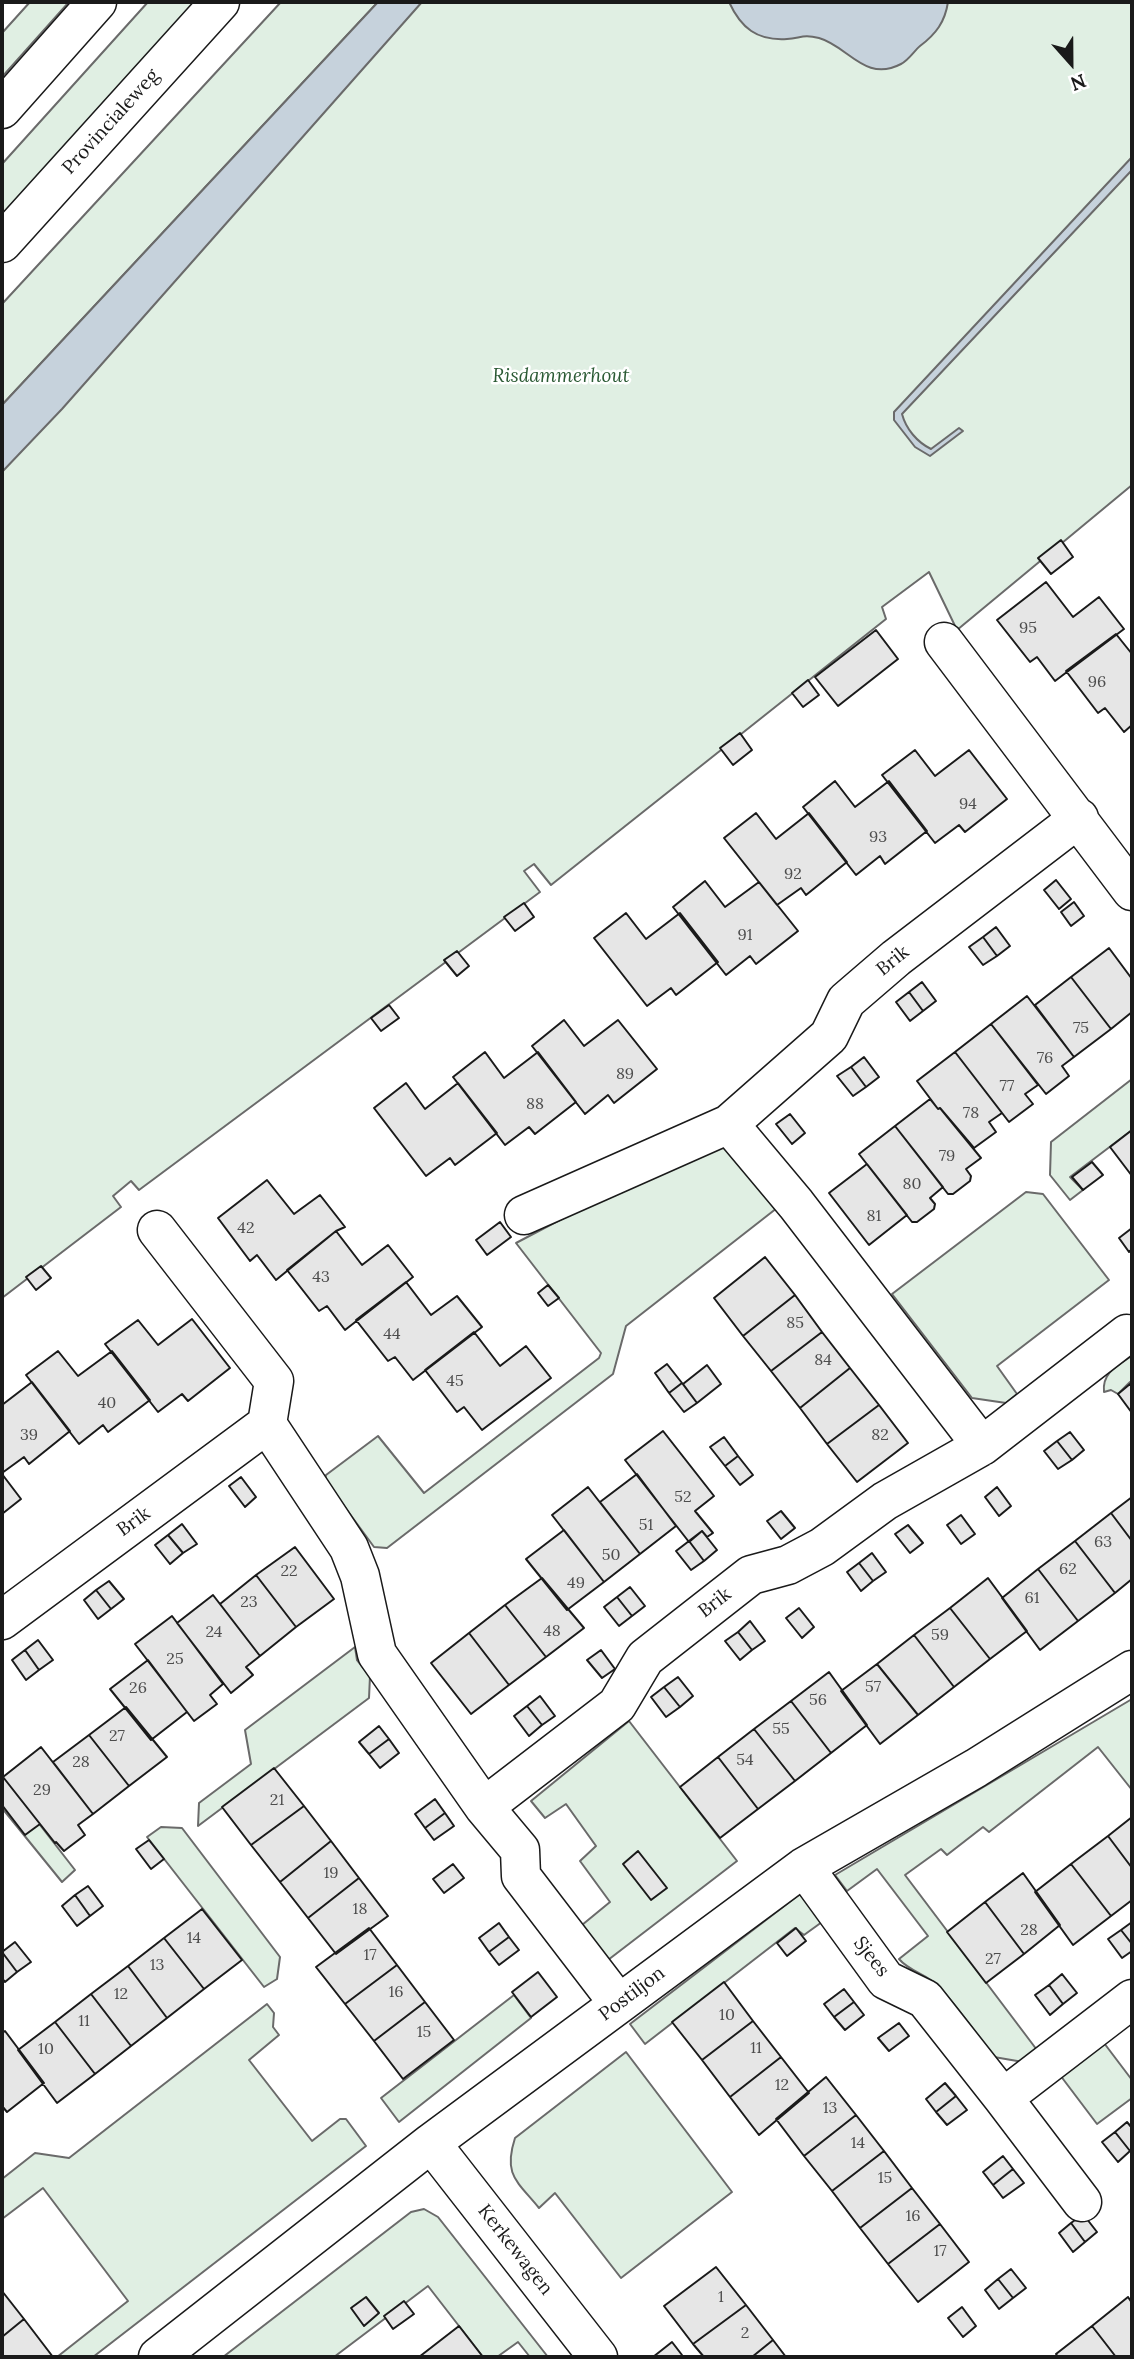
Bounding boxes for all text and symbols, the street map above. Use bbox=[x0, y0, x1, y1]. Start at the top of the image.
north arrow bbox=[1036, 28, 1106, 98]
street label: Provincialeweg bbox=[58, 65, 164, 179]
text: N bbox=[1067, 69, 1090, 96]
park label: Risdammerhout bbox=[493, 366, 629, 388]
house number: 95 bbox=[1019, 618, 1037, 638]
house number: 96 bbox=[1088, 672, 1106, 692]
house number: 94 bbox=[959, 794, 977, 814]
house number: 93 bbox=[869, 827, 887, 847]
house number: 92 bbox=[784, 864, 802, 884]
house number: 91 bbox=[737, 925, 753, 945]
street label: Brik bbox=[872, 941, 914, 981]
house number: 75 bbox=[1073, 1018, 1089, 1038]
house number: 76 bbox=[1037, 1048, 1053, 1068]
house number: 89 bbox=[616, 1064, 634, 1084]
house number: 77 bbox=[1000, 1076, 1014, 1096]
house number: 88 bbox=[526, 1094, 544, 1114]
house number: 78 bbox=[963, 1103, 979, 1123]
house number: 79 bbox=[939, 1146, 955, 1166]
house number: 80 bbox=[903, 1174, 921, 1194]
house number: 81 bbox=[867, 1206, 881, 1226]
house number: 42 bbox=[237, 1218, 255, 1238]
house number: 43 bbox=[312, 1267, 330, 1287]
house number: 85 bbox=[786, 1313, 804, 1333]
house number: 44 bbox=[383, 1324, 401, 1344]
house number: 84 bbox=[814, 1350, 832, 1370]
house number: 45 bbox=[446, 1371, 464, 1391]
house number: 40 bbox=[98, 1393, 116, 1413]
house number: 39 bbox=[20, 1425, 38, 1445]
house number: 82 bbox=[871, 1425, 889, 1445]
house number: 52 bbox=[674, 1487, 692, 1507]
street label: Brik bbox=[113, 1502, 155, 1542]
house number: 51 bbox=[639, 1515, 653, 1535]
house number: 63 bbox=[1094, 1532, 1112, 1552]
house number: 50 bbox=[602, 1545, 620, 1565]
house number: 62 bbox=[1059, 1559, 1077, 1579]
house number: 22 bbox=[280, 1561, 298, 1581]
house number: 49 bbox=[567, 1573, 585, 1593]
street label: Brik bbox=[694, 1583, 736, 1623]
house number: 61 bbox=[1024, 1588, 1040, 1608]
house number: 23 bbox=[240, 1592, 258, 1612]
house number: 48 bbox=[543, 1621, 561, 1641]
house number: 24 bbox=[206, 1622, 222, 1642]
house number: 59 bbox=[931, 1625, 949, 1645]
house number: 25 bbox=[166, 1649, 184, 1669]
house number: 57 bbox=[865, 1677, 881, 1697]
house number: 26 bbox=[129, 1678, 147, 1698]
house number: 56 bbox=[809, 1690, 827, 1710]
house number: 55 bbox=[772, 1719, 790, 1739]
house number: 27 bbox=[109, 1726, 125, 1746]
house number: 54 bbox=[736, 1750, 754, 1770]
house number: 28 bbox=[72, 1752, 90, 1772]
house number: 29 bbox=[33, 1780, 51, 1800]
house number: 21 bbox=[270, 1790, 284, 1810]
house number: 19 bbox=[323, 1863, 339, 1883]
house number: 18 bbox=[353, 1899, 367, 1919]
house number: 28 bbox=[1020, 1920, 1038, 1940]
house number: 14 bbox=[187, 1928, 201, 1948]
street label: Sjees bbox=[848, 1932, 894, 1982]
house number: 17 bbox=[363, 1945, 377, 1965]
house number: 27 bbox=[985, 1949, 1001, 1969]
house number: 13 bbox=[150, 1955, 164, 1975]
street label: Postiljon bbox=[595, 1962, 669, 2026]
house number: 16 bbox=[388, 1982, 404, 2002]
house number: 12 bbox=[114, 1984, 128, 2004]
house number: 10 bbox=[719, 2005, 735, 2025]
house number: 11 bbox=[78, 2011, 90, 2031]
house number: 15 bbox=[417, 2022, 431, 2042]
house number: 11 bbox=[750, 2038, 762, 2058]
house number: 10 bbox=[38, 2039, 54, 2059]
house number: 12 bbox=[775, 2075, 789, 2095]
house number: 13 bbox=[823, 2098, 837, 2118]
house number: 14 bbox=[851, 2133, 865, 2153]
house number: 15 bbox=[878, 2168, 892, 2188]
street label: Kerkewagen bbox=[473, 2200, 557, 2300]
house number: 16 bbox=[905, 2206, 921, 2226]
house number: 17 bbox=[933, 2241, 947, 2261]
house number: 1 bbox=[718, 2287, 724, 2307]
house number: 2 bbox=[741, 2323, 749, 2343]

